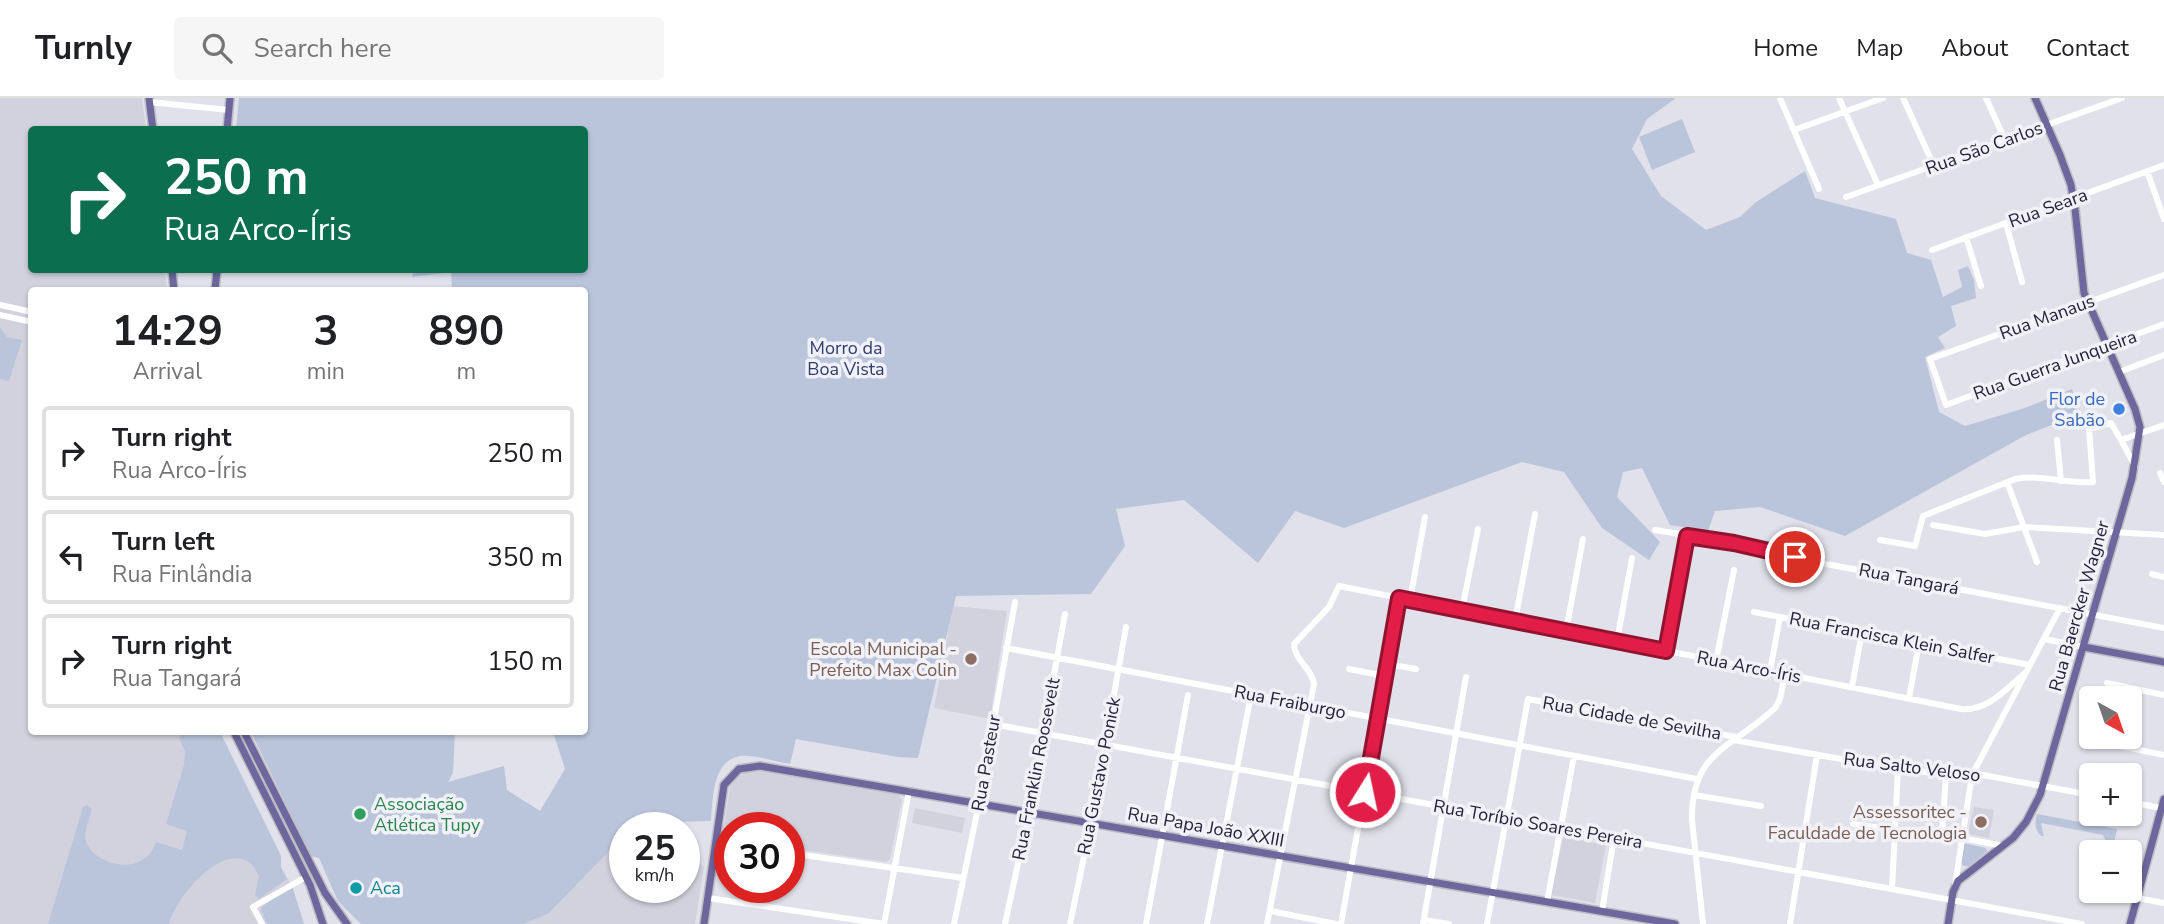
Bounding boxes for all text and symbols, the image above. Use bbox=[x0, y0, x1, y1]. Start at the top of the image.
search box bbox=[174, 17, 664, 80]
text: Turnly bbox=[35, 26, 132, 71]
icon: search bbox=[198, 29, 236, 67]
text: Search here bbox=[254, 31, 392, 66]
text: Home bbox=[1753, 32, 1818, 64]
text: Map bbox=[1856, 32, 1903, 64]
text: About bbox=[1941, 32, 2008, 64]
text: Contact bbox=[2046, 32, 2129, 64]
street label: Rua São Carlos bbox=[1922, 116, 2046, 180]
text: 250 m bbox=[164, 144, 308, 211]
icon: right bbox=[49, 154, 140, 245]
street label: Rua Seara bbox=[2005, 183, 2091, 233]
text: Rua Arco-Íris bbox=[164, 208, 352, 251]
street label: Rua Manaus bbox=[1996, 289, 2098, 345]
text: 14:29 bbox=[112, 303, 223, 360]
text: 3 bbox=[313, 303, 338, 360]
text: 890 bbox=[429, 303, 504, 360]
street label: Rua Guerra Junqueira bbox=[1970, 324, 2140, 406]
park label: Morro da Boa Vista bbox=[807, 336, 885, 381]
text: Arrival bbox=[133, 356, 202, 387]
text: min bbox=[307, 356, 345, 387]
text: m bbox=[457, 356, 476, 387]
place label: Flor de Sabão bbox=[2049, 387, 2105, 432]
marker: Flor de Sabão bbox=[2111, 401, 2127, 417]
text: Turn right bbox=[112, 420, 231, 455]
icon: right bbox=[53, 434, 91, 472]
text: 250 m bbox=[487, 436, 563, 471]
text: Rua Arco-Íris bbox=[112, 455, 247, 486]
street label: Rua Baercker Wagner bbox=[2043, 517, 2115, 694]
text: Turn left bbox=[112, 524, 215, 559]
pin bbox=[1765, 527, 1825, 587]
icon: left bbox=[53, 538, 91, 576]
icon: arrive bbox=[1776, 538, 1814, 576]
text: 350 m bbox=[487, 540, 563, 575]
street label: Rua Tangará bbox=[1857, 558, 1961, 600]
text: Rua Finlândia bbox=[112, 559, 252, 590]
street label: Rua Francisca Klein Salfer bbox=[1787, 606, 1997, 670]
text: Turn right bbox=[112, 628, 231, 663]
place label: Escola Municipal - Prefeito Max Colin bbox=[809, 637, 957, 682]
icon: right bbox=[53, 642, 91, 680]
text: 150 m bbox=[487, 644, 563, 679]
street label: Rua Arco-Íris bbox=[1695, 645, 1803, 689]
marker: Escola Municipal - Prefeito Max Colin bbox=[963, 651, 979, 667]
text: Rua Tangará bbox=[112, 663, 242, 694]
street label: Rua Franklin Roosevelt bbox=[1007, 675, 1066, 862]
street label: Rua Fraiburgo bbox=[1232, 679, 1348, 725]
north arrow bbox=[2079, 686, 2142, 749]
map controls bbox=[2079, 686, 2142, 903]
street label: Rua Cidade de Sevilha bbox=[1541, 690, 1723, 746]
street label: Rua Gustavo Ponick bbox=[1072, 694, 1126, 857]
street label: Rua Pasteur bbox=[966, 712, 1006, 813]
street label: Rua Salto Veloso bbox=[1842, 747, 1982, 787]
position arrow bbox=[1328, 755, 1402, 829]
button: + bbox=[2079, 763, 2142, 826]
place label: Associação Atlética Tupy bbox=[374, 792, 481, 837]
street label: Rua Toríbio Soares Pereira bbox=[1431, 794, 1645, 854]
place label: Assessoritec - Faculdade de Tecnologia bbox=[1768, 800, 1967, 845]
street label: Rua Papa João XXIII bbox=[1126, 801, 1286, 853]
marker: Associação Atlética Tupy bbox=[352, 806, 368, 822]
speed limit sign: 30 bbox=[714, 812, 805, 903]
marker: Assessoritec - Faculdade de Tecnologia bbox=[1973, 814, 1989, 830]
text: 25 bbox=[633, 825, 676, 872]
button: − bbox=[2079, 840, 2142, 903]
text: km/h bbox=[635, 863, 674, 887]
place label: Aca bbox=[370, 876, 401, 900]
marker: Aca bbox=[348, 880, 364, 896]

